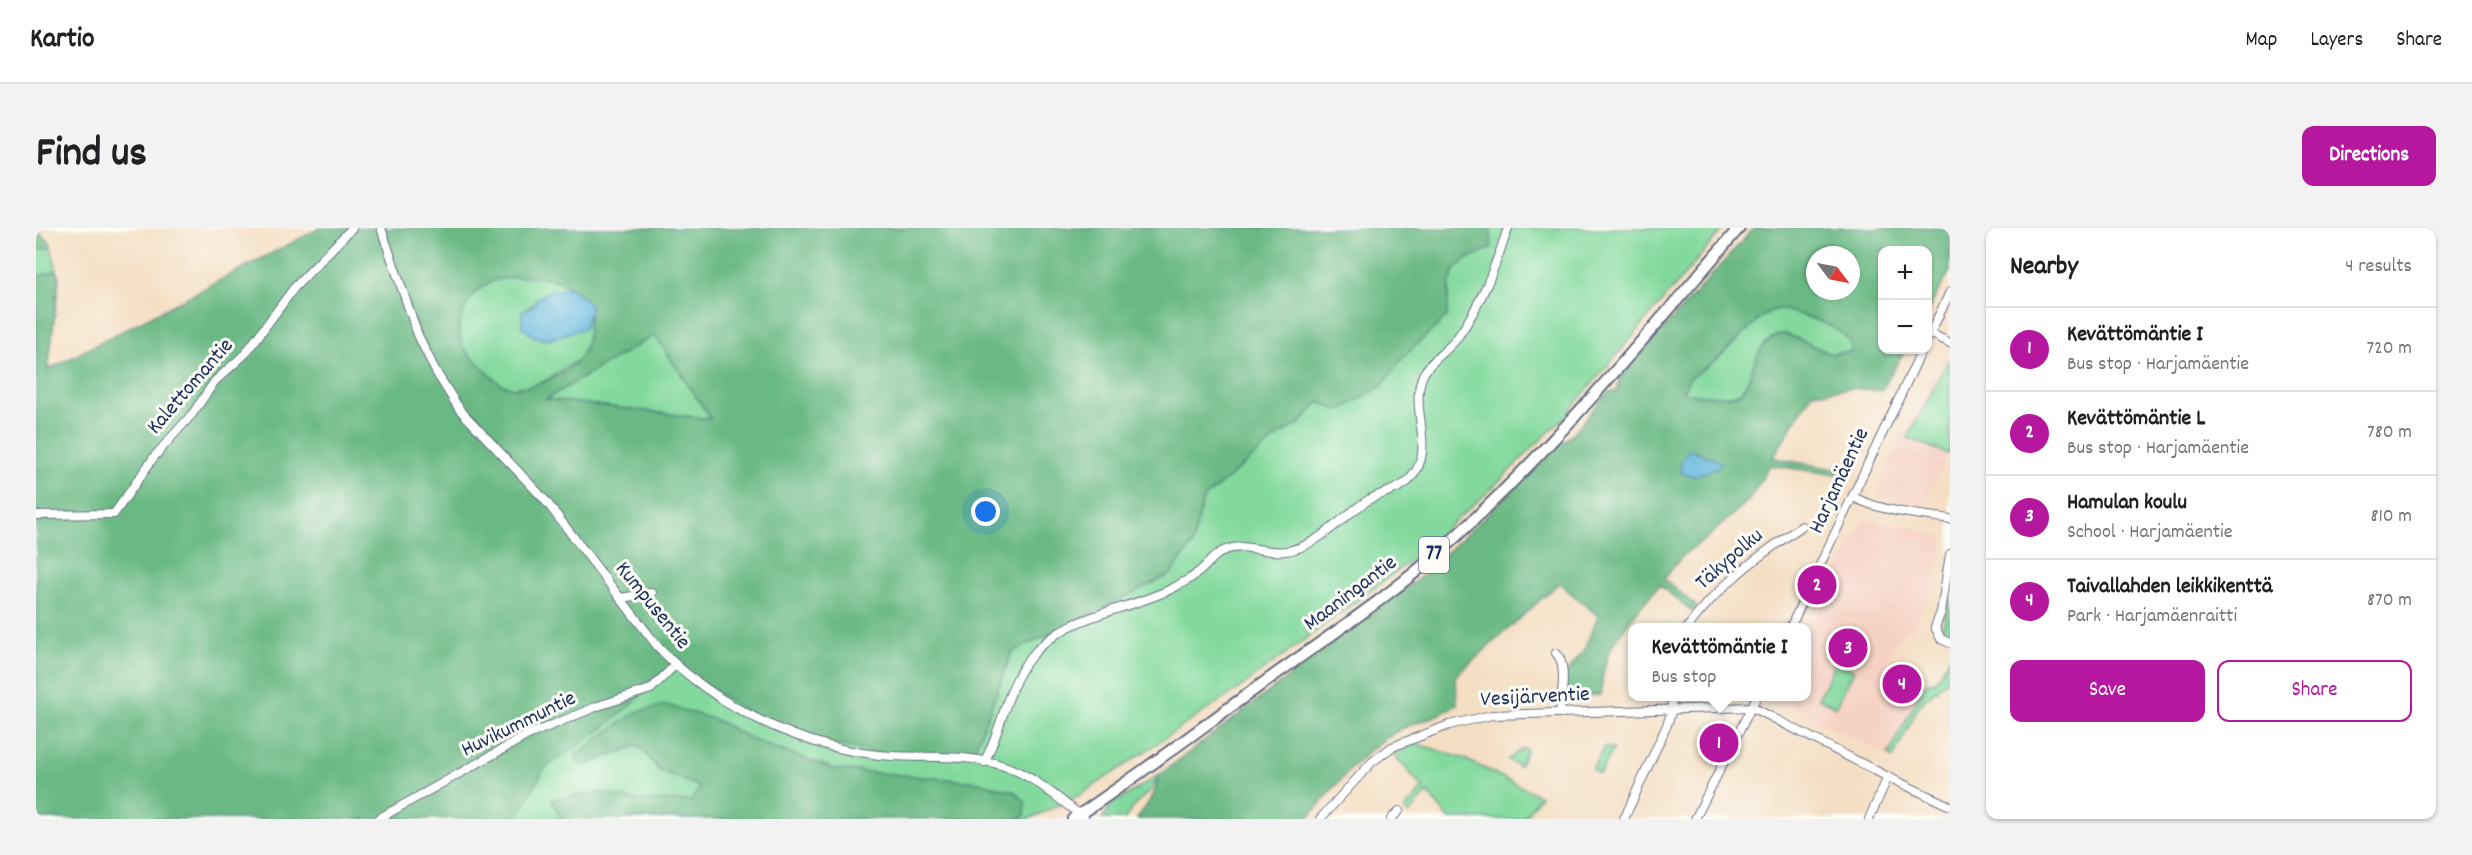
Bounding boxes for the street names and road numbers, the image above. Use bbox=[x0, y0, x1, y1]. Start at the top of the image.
street label: Kalettomantie bbox=[140, 332, 242, 442]
street label: Harjamäentie bbox=[1802, 423, 1878, 539]
street label: Täkypolku bbox=[1689, 522, 1771, 598]
road number: 77 bbox=[1419, 537, 1449, 573]
street label: Maaningantie bbox=[1298, 549, 1404, 639]
street label: Kumpusentie bbox=[607, 555, 697, 657]
street label: Vesijärventie bbox=[1480, 680, 1590, 716]
street label: Huvikummuntie bbox=[456, 684, 582, 766]

